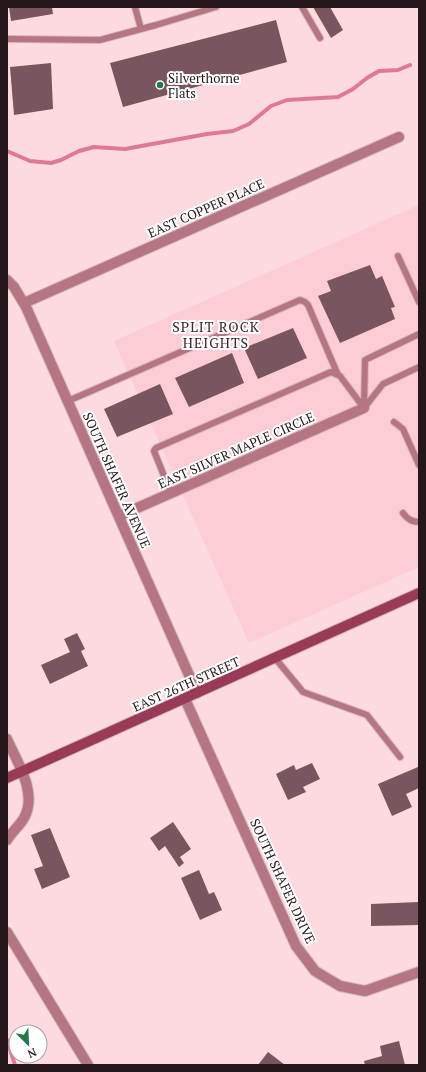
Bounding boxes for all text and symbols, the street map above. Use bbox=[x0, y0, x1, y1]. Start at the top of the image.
place label: Silverthorne Flats bbox=[168, 69, 240, 102]
marker: Silverthorne Flats bbox=[155, 80, 165, 90]
street label: EAST COPPER PLACE bbox=[145, 174, 267, 242]
district label: SPLIT ROCK HEIGHTS bbox=[172, 317, 260, 352]
street label: EAST SILVER MAPLE CIRCLE bbox=[155, 407, 317, 493]
street label: SOUTH SHAFER AVENUE bbox=[79, 409, 155, 551]
street label: EAST 26TH STREET bbox=[130, 652, 242, 716]
street label: SOUTH SHAFER DRIVE bbox=[246, 816, 320, 946]
north arrow bbox=[8, 1024, 48, 1064]
text: N bbox=[25, 1045, 39, 1061]

